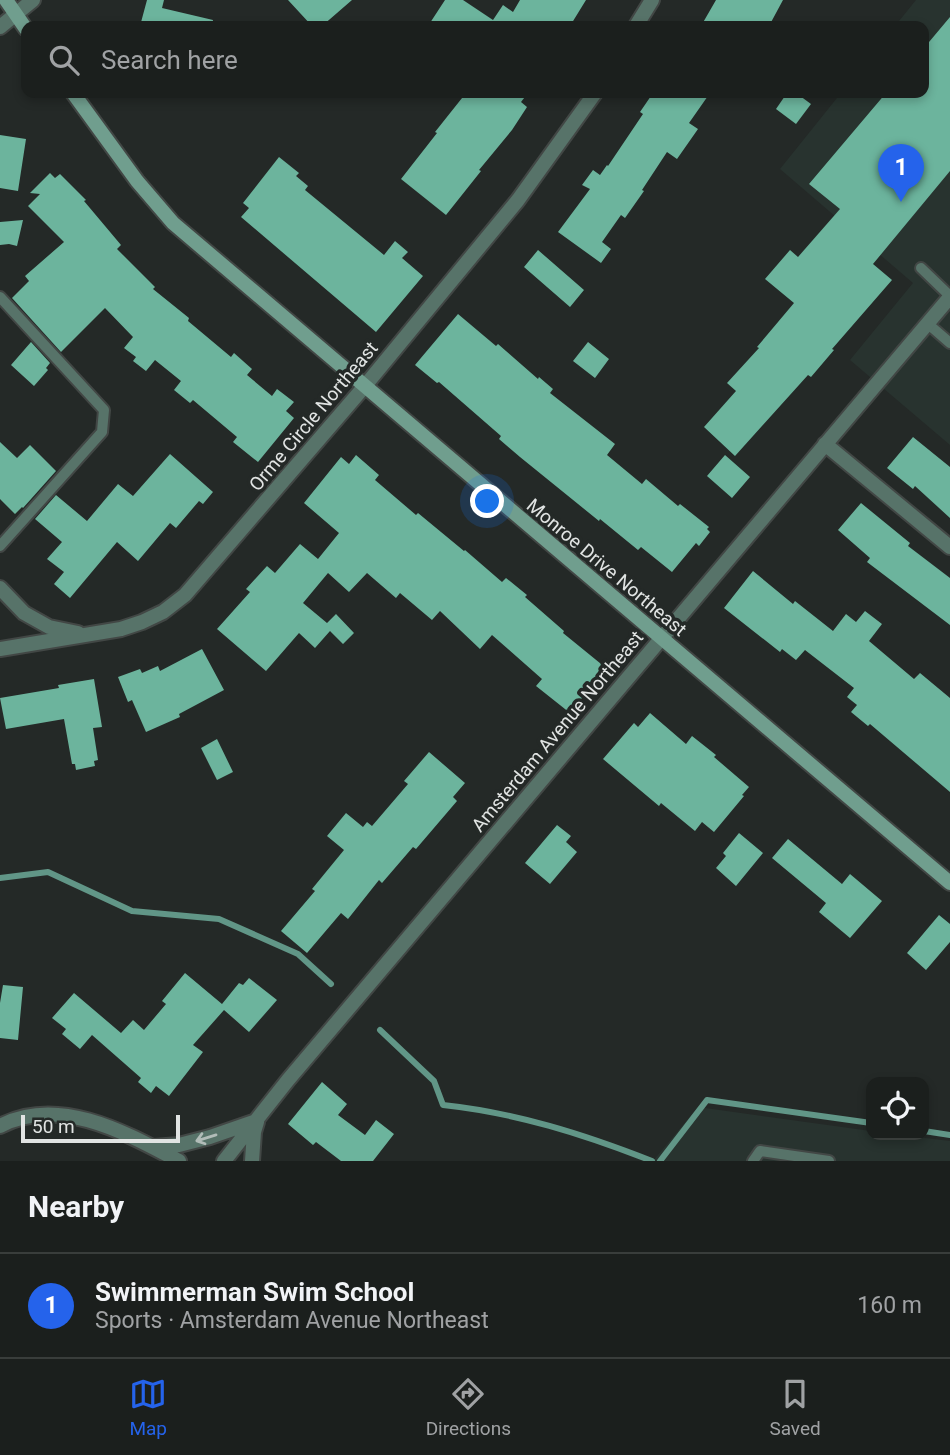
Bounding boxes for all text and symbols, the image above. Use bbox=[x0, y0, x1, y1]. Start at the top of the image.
search box bbox=[21, 21, 929, 98]
icon: search bbox=[45, 41, 83, 79]
text: Search here bbox=[101, 45, 238, 75]
pin: 1 bbox=[878, 144, 924, 202]
street label: Orme Circle Northeast bbox=[244, 337, 383, 496]
your location bbox=[470, 484, 504, 518]
street label: Monroe Drive Northeast bbox=[522, 494, 691, 641]
street label: Amsterdam Avenue Northeast bbox=[467, 626, 648, 836]
map controls bbox=[866, 1077, 929, 1140]
button: locate bbox=[866, 1077, 929, 1140]
scale bar bbox=[21, 1112, 180, 1144]
text: 50 m bbox=[32, 1115, 75, 1138]
one-way arrow bbox=[195, 1132, 217, 1145]
text: Nearby bbox=[28, 1189, 124, 1224]
text: Swimmerman Swim School bbox=[95, 1277, 414, 1307]
text: 1 bbox=[44, 1292, 58, 1319]
text: 160 m bbox=[857, 1292, 922, 1319]
text: Sports · Amsterdam Avenue Northeast bbox=[95, 1307, 489, 1334]
tab: Map bbox=[129, 1375, 167, 1440]
tab: Directions bbox=[426, 1375, 511, 1440]
tab: Saved bbox=[769, 1375, 821, 1440]

